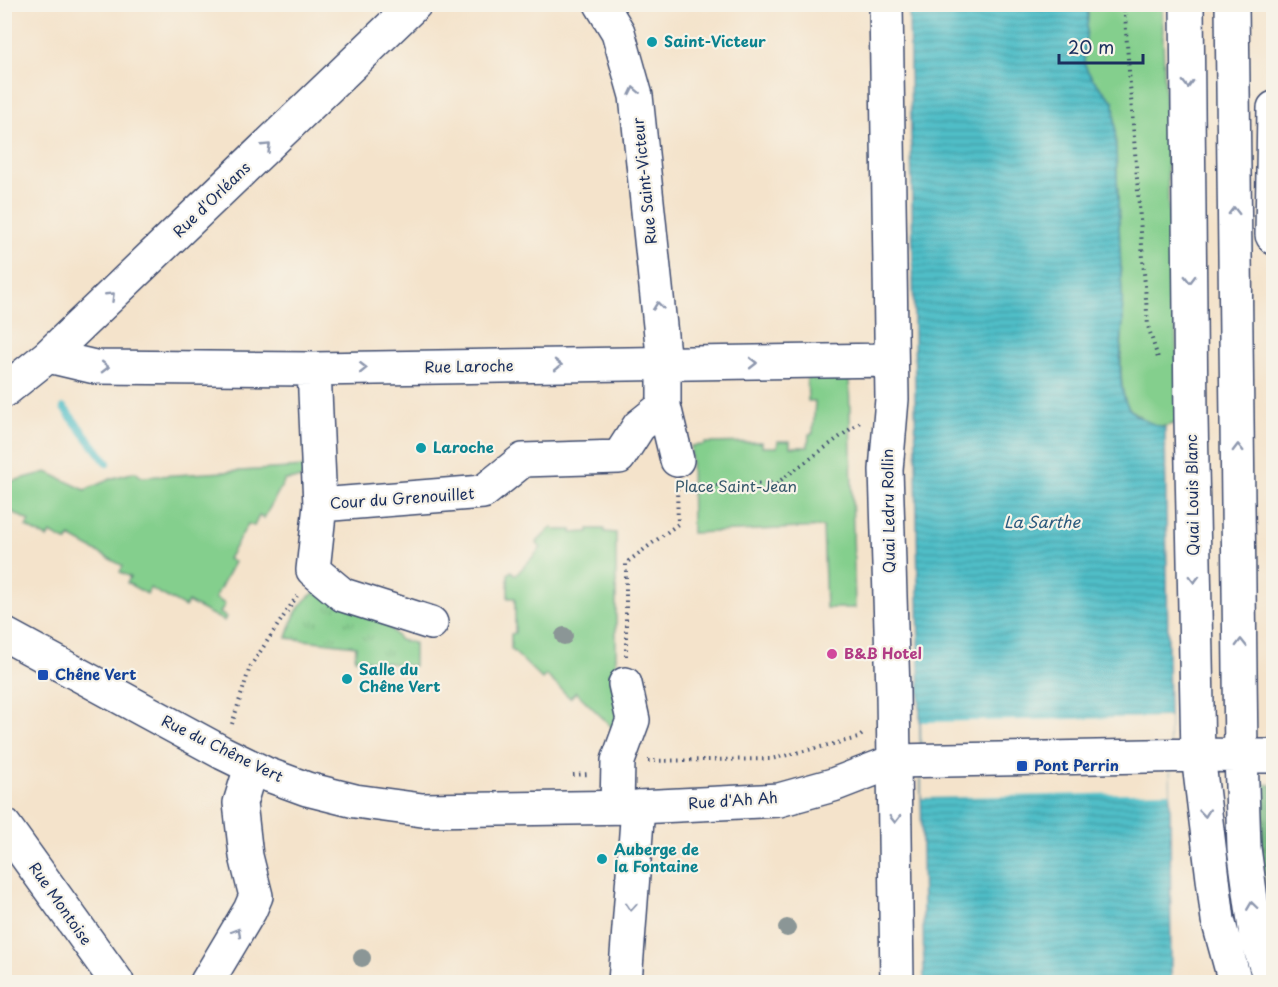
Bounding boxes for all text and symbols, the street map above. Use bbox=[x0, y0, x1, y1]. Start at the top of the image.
scale bar bbox=[1059, 27, 1143, 65]
place label: Saint-Victeur bbox=[664, 29, 766, 52]
text: 20 m bbox=[1068, 33, 1114, 60]
marker: Saint-Victeur bbox=[645, 35, 659, 49]
one-way arrow bbox=[1181, 79, 1194, 88]
one-way arrow bbox=[629, 86, 642, 96]
street label: Rue Saint-Victeur bbox=[625, 117, 662, 246]
one-way arrow bbox=[260, 143, 270, 154]
street label: Rue d'Orléans bbox=[167, 156, 255, 242]
one-way arrow bbox=[1228, 207, 1241, 216]
one-way arrow bbox=[1184, 274, 1196, 283]
one-way arrow bbox=[104, 292, 114, 303]
one-way arrow bbox=[652, 301, 665, 310]
street label: Rue Laroche bbox=[424, 353, 514, 378]
one-way arrow bbox=[748, 357, 757, 369]
one-way arrow bbox=[553, 359, 562, 372]
one-way arrow bbox=[100, 361, 109, 373]
one-way arrow bbox=[358, 362, 367, 375]
street label: Quai Louis Blanc bbox=[1179, 434, 1204, 556]
place label: Laroche bbox=[433, 435, 494, 458]
marker: Laroche bbox=[414, 441, 428, 455]
one-way arrow bbox=[1232, 444, 1244, 453]
street label: Quai Ledru Rollin bbox=[875, 449, 900, 573]
park label: Place Saint-Jean bbox=[675, 474, 797, 497]
street label: Cour du Grenouillet bbox=[329, 481, 475, 514]
water label: La Sarthe bbox=[1004, 509, 1081, 533]
one-way arrow bbox=[1188, 574, 1200, 583]
one-way arrow bbox=[1235, 639, 1247, 648]
place label: B&B Hotel bbox=[844, 641, 922, 664]
marker: B&B Hotel bbox=[825, 647, 839, 661]
place label: Salle du Chêne Vert bbox=[359, 657, 440, 697]
place label: Chêne Vert bbox=[55, 662, 136, 685]
marker: Chêne Vert bbox=[36, 668, 50, 682]
marker: Salle du Chêne Vert bbox=[340, 672, 354, 686]
street label: Rue du Chêne Vert bbox=[158, 708, 287, 787]
place label: Pont Perrin bbox=[1034, 753, 1119, 776]
marker: Pont Perrin bbox=[1015, 759, 1029, 773]
street label: Rue d'Ah Ah bbox=[687, 785, 778, 814]
one-way arrow bbox=[1198, 808, 1211, 817]
one-way arrow bbox=[889, 815, 902, 824]
place label: Auberge de la Fontaine bbox=[614, 837, 699, 877]
marker: Auberge de la Fontaine bbox=[595, 852, 609, 866]
street label: Rue Montoise bbox=[24, 857, 98, 949]
one-way arrow bbox=[1246, 901, 1258, 910]
one-way arrow bbox=[624, 903, 637, 912]
one-way arrow bbox=[229, 928, 241, 938]

